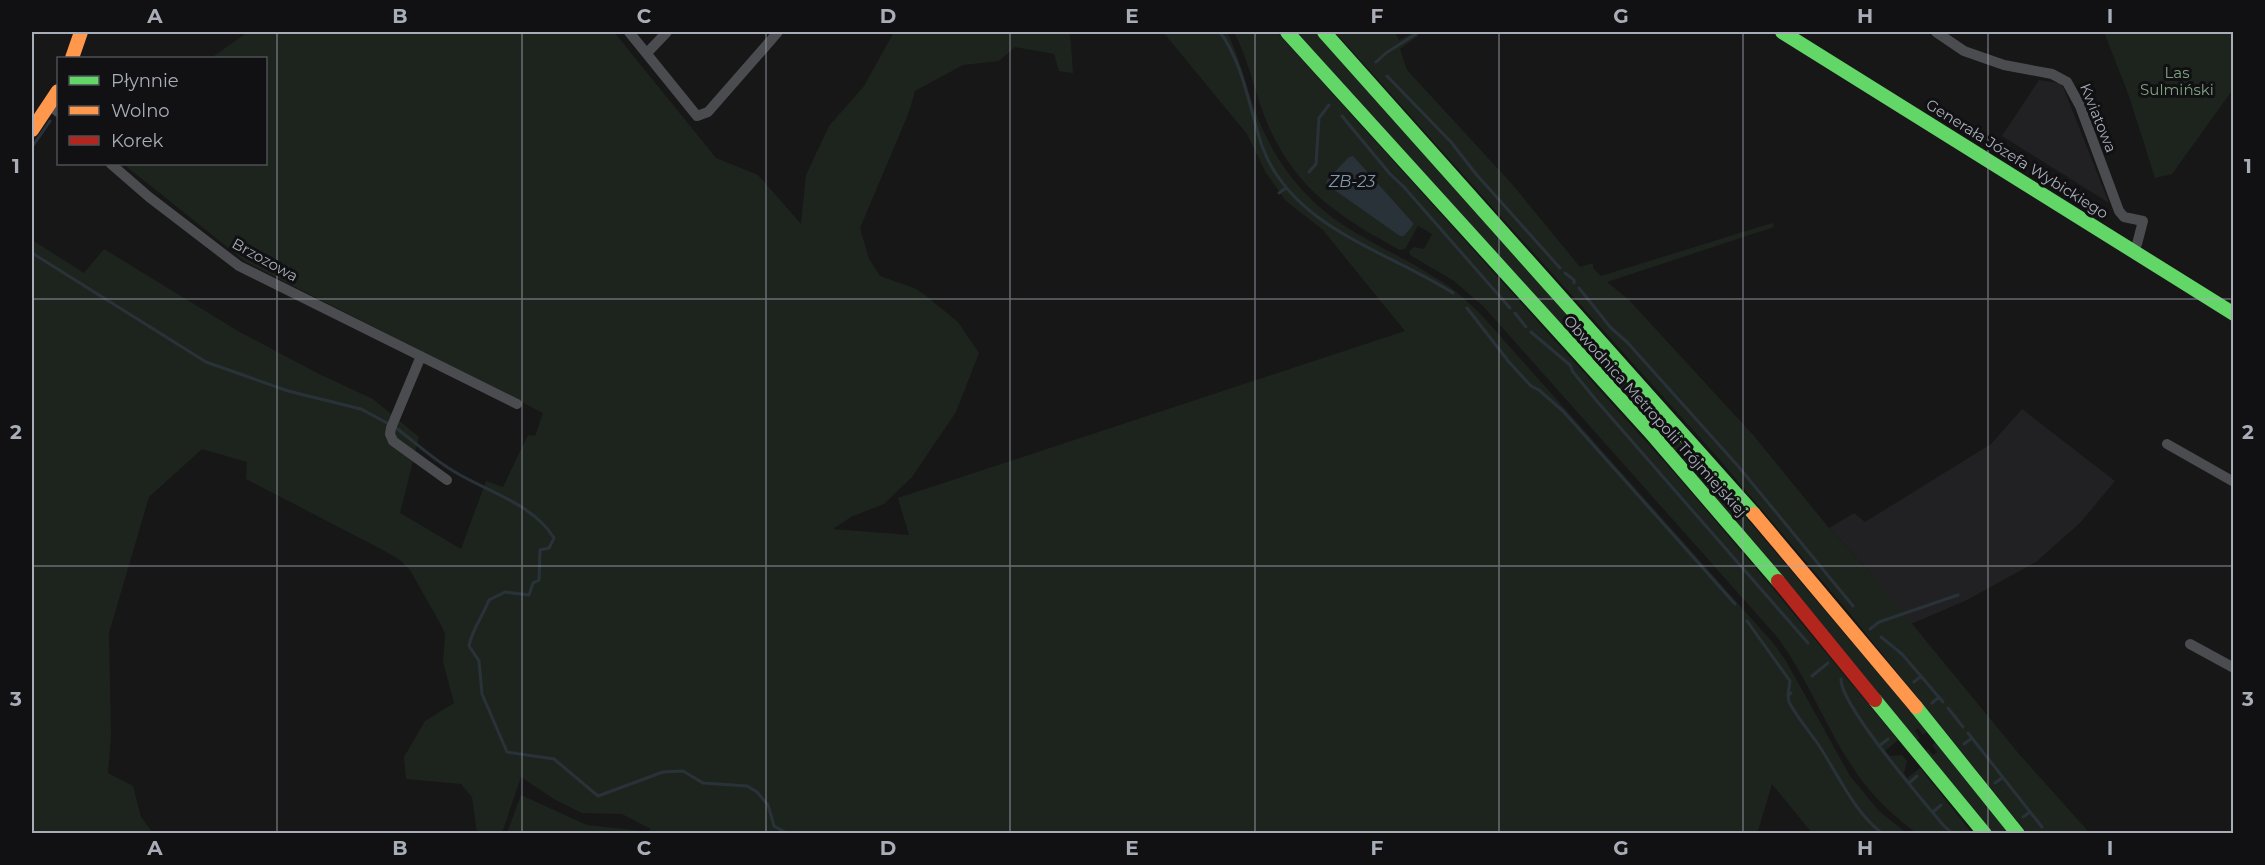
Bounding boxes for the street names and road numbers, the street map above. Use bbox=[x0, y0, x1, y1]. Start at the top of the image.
street label: Kwiatowa bbox=[2076, 80, 2121, 155]
street label: Generała Józefa Wybickiego bbox=[1923, 95, 2112, 223]
street label: Brzozowa bbox=[229, 234, 302, 285]
street label: Obwodnica Metropolii Trójmiejskiej bbox=[1560, 311, 1751, 520]

